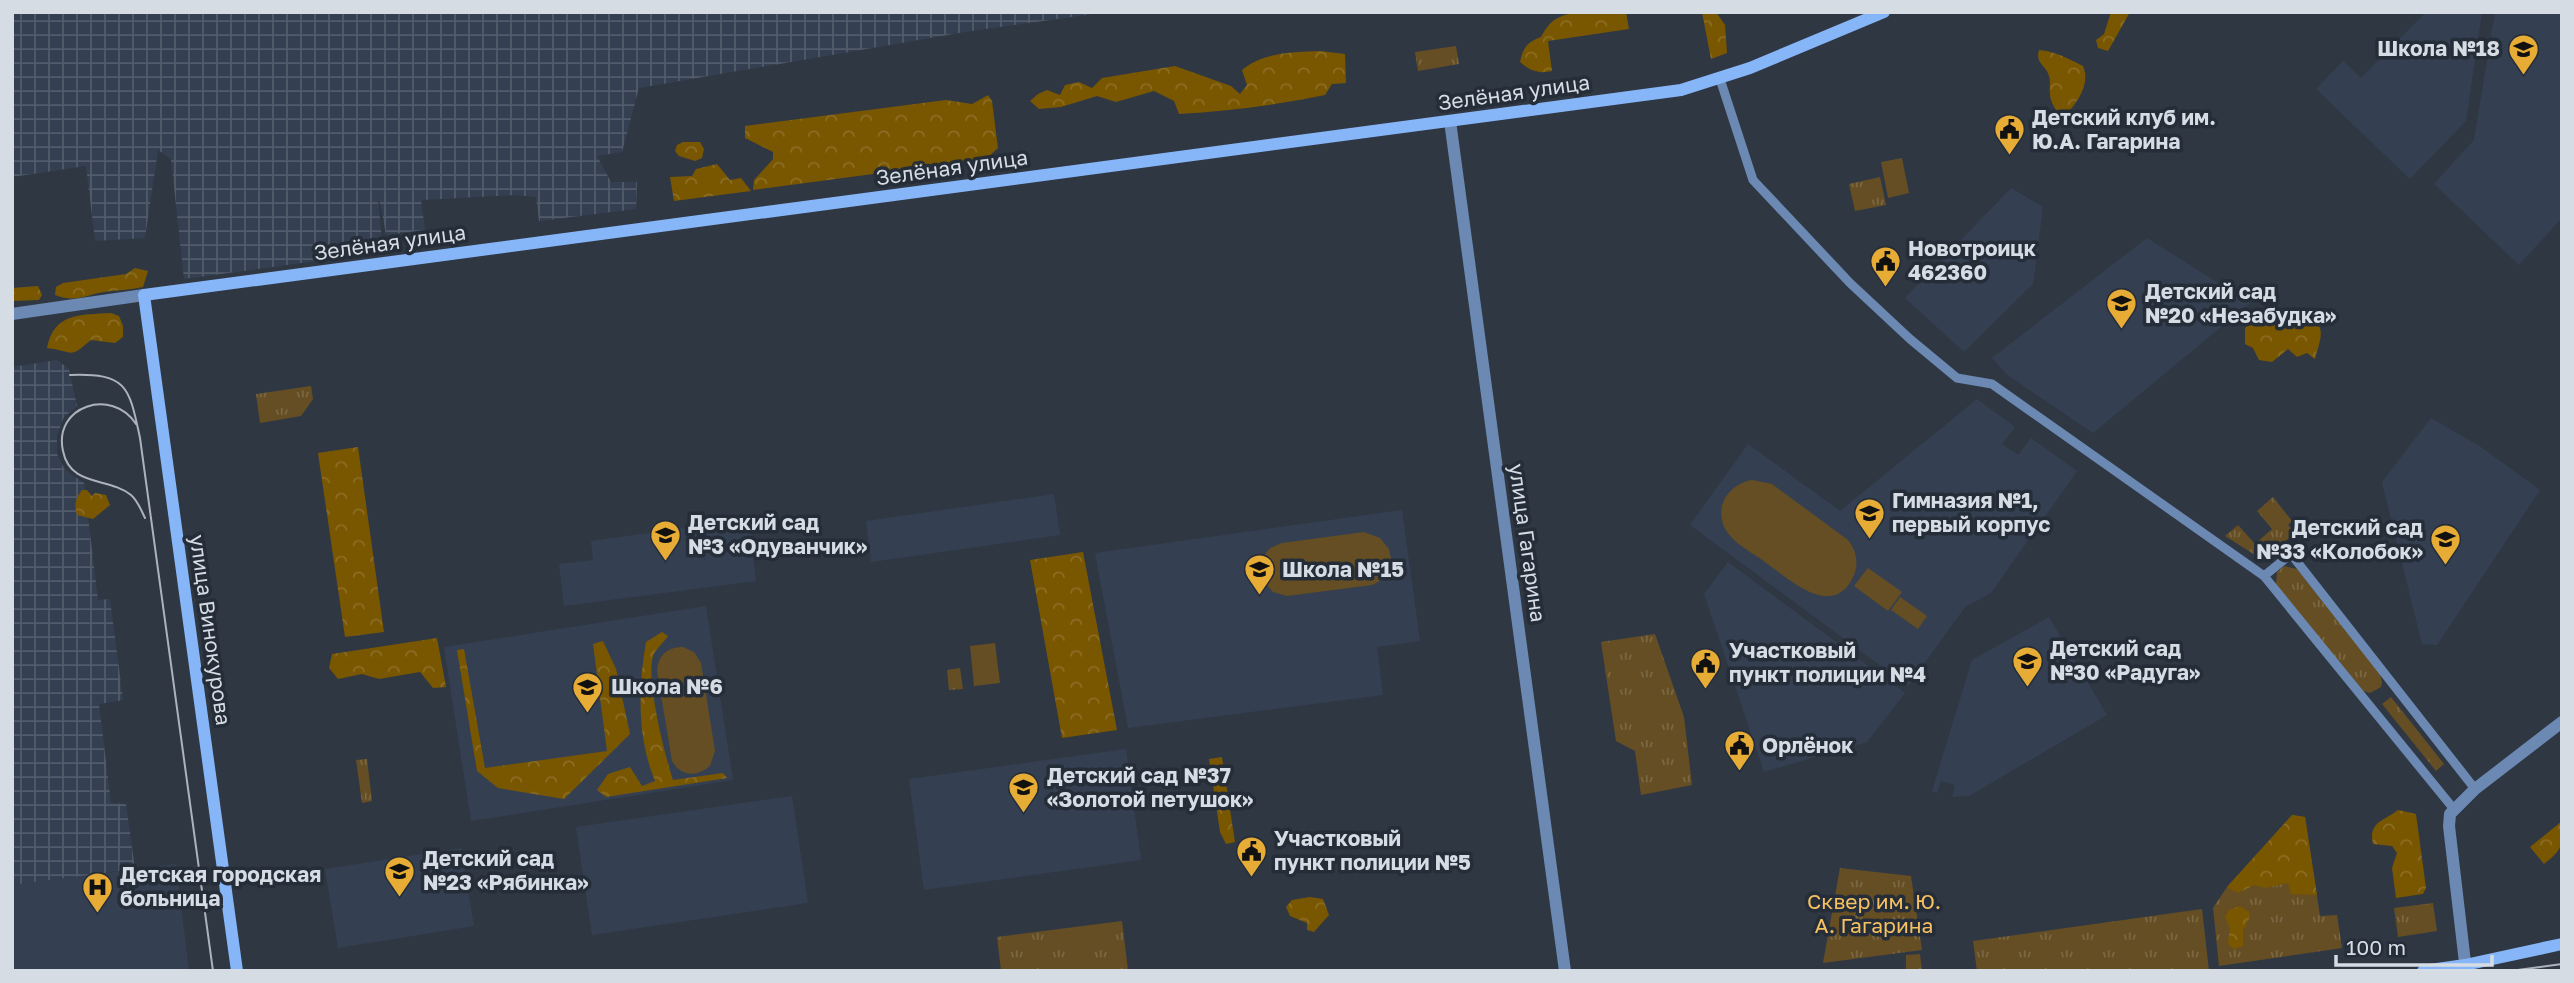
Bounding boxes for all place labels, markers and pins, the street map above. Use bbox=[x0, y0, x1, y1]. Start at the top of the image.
school or university icon: Школа №18 bbox=[2506, 32, 2540, 76]
place label: Школа №18 bbox=[2377, 35, 2500, 61]
place label: Детский клуб им. Ю.А. Гагарина bbox=[2032, 104, 2216, 154]
public building icon: Детский клуб им. Ю.А. Гагарина bbox=[1992, 113, 2026, 157]
place label: Новотроицк 462360 bbox=[1908, 235, 2036, 285]
public building icon: Новотроицк 462360 bbox=[1868, 244, 1902, 288]
place label: Детский сад №20 «Незабудка» bbox=[2145, 278, 2336, 328]
school or university icon: Детский сад №20 «Незабудка» bbox=[2105, 287, 2139, 331]
place label: Гимназия №1, первый корпус bbox=[1892, 487, 2050, 537]
school or university icon: Гимназия №1, первый корпус bbox=[1852, 496, 1886, 540]
place label: Детский сад №3 «Одуванчик» bbox=[688, 509, 867, 559]
place label: Детский сад №33 «Колобок» bbox=[2256, 514, 2423, 564]
school or university icon: Детский сад №3 «Одуванчик» bbox=[648, 518, 682, 562]
school or university icon: Детский сад №33 «Колобок» bbox=[2429, 523, 2463, 567]
school or university icon: Школа №15 bbox=[1242, 553, 1276, 597]
place label: Школа №15 bbox=[1282, 556, 1404, 582]
place label: Детский сад №30 «Радуга» bbox=[2050, 635, 2200, 685]
place label: Участковый пункт полиции №4 bbox=[1729, 637, 1926, 687]
school or university icon: Детский сад №30 «Радуга» bbox=[2010, 644, 2044, 688]
public building icon: Участковый пункт полиции №4 bbox=[1689, 646, 1723, 690]
school or university icon: Школа №6 bbox=[571, 670, 605, 714]
place label: Школа №6 bbox=[611, 673, 723, 699]
public building icon: Орлёнок bbox=[1722, 729, 1756, 773]
place label: Орлёнок bbox=[1762, 732, 1853, 758]
place label: Детский сад №37 «Золотой петушок» bbox=[1047, 762, 1253, 812]
school or university icon: Детский сад №37 «Золотой петушок» bbox=[1007, 771, 1041, 815]
place label: Участковый пункт полиции №5 bbox=[1274, 825, 1471, 875]
public building icon: Участковый пункт полиции №5 bbox=[1234, 834, 1268, 878]
place label: Детский сад №23 «Рябинка» bbox=[423, 845, 589, 895]
school or university icon: Детский сад №23 «Рябинка» bbox=[383, 854, 417, 898]
place label: Детская городская больница bbox=[120, 861, 321, 911]
hospital icon: Детская городская больница bbox=[80, 870, 114, 914]

